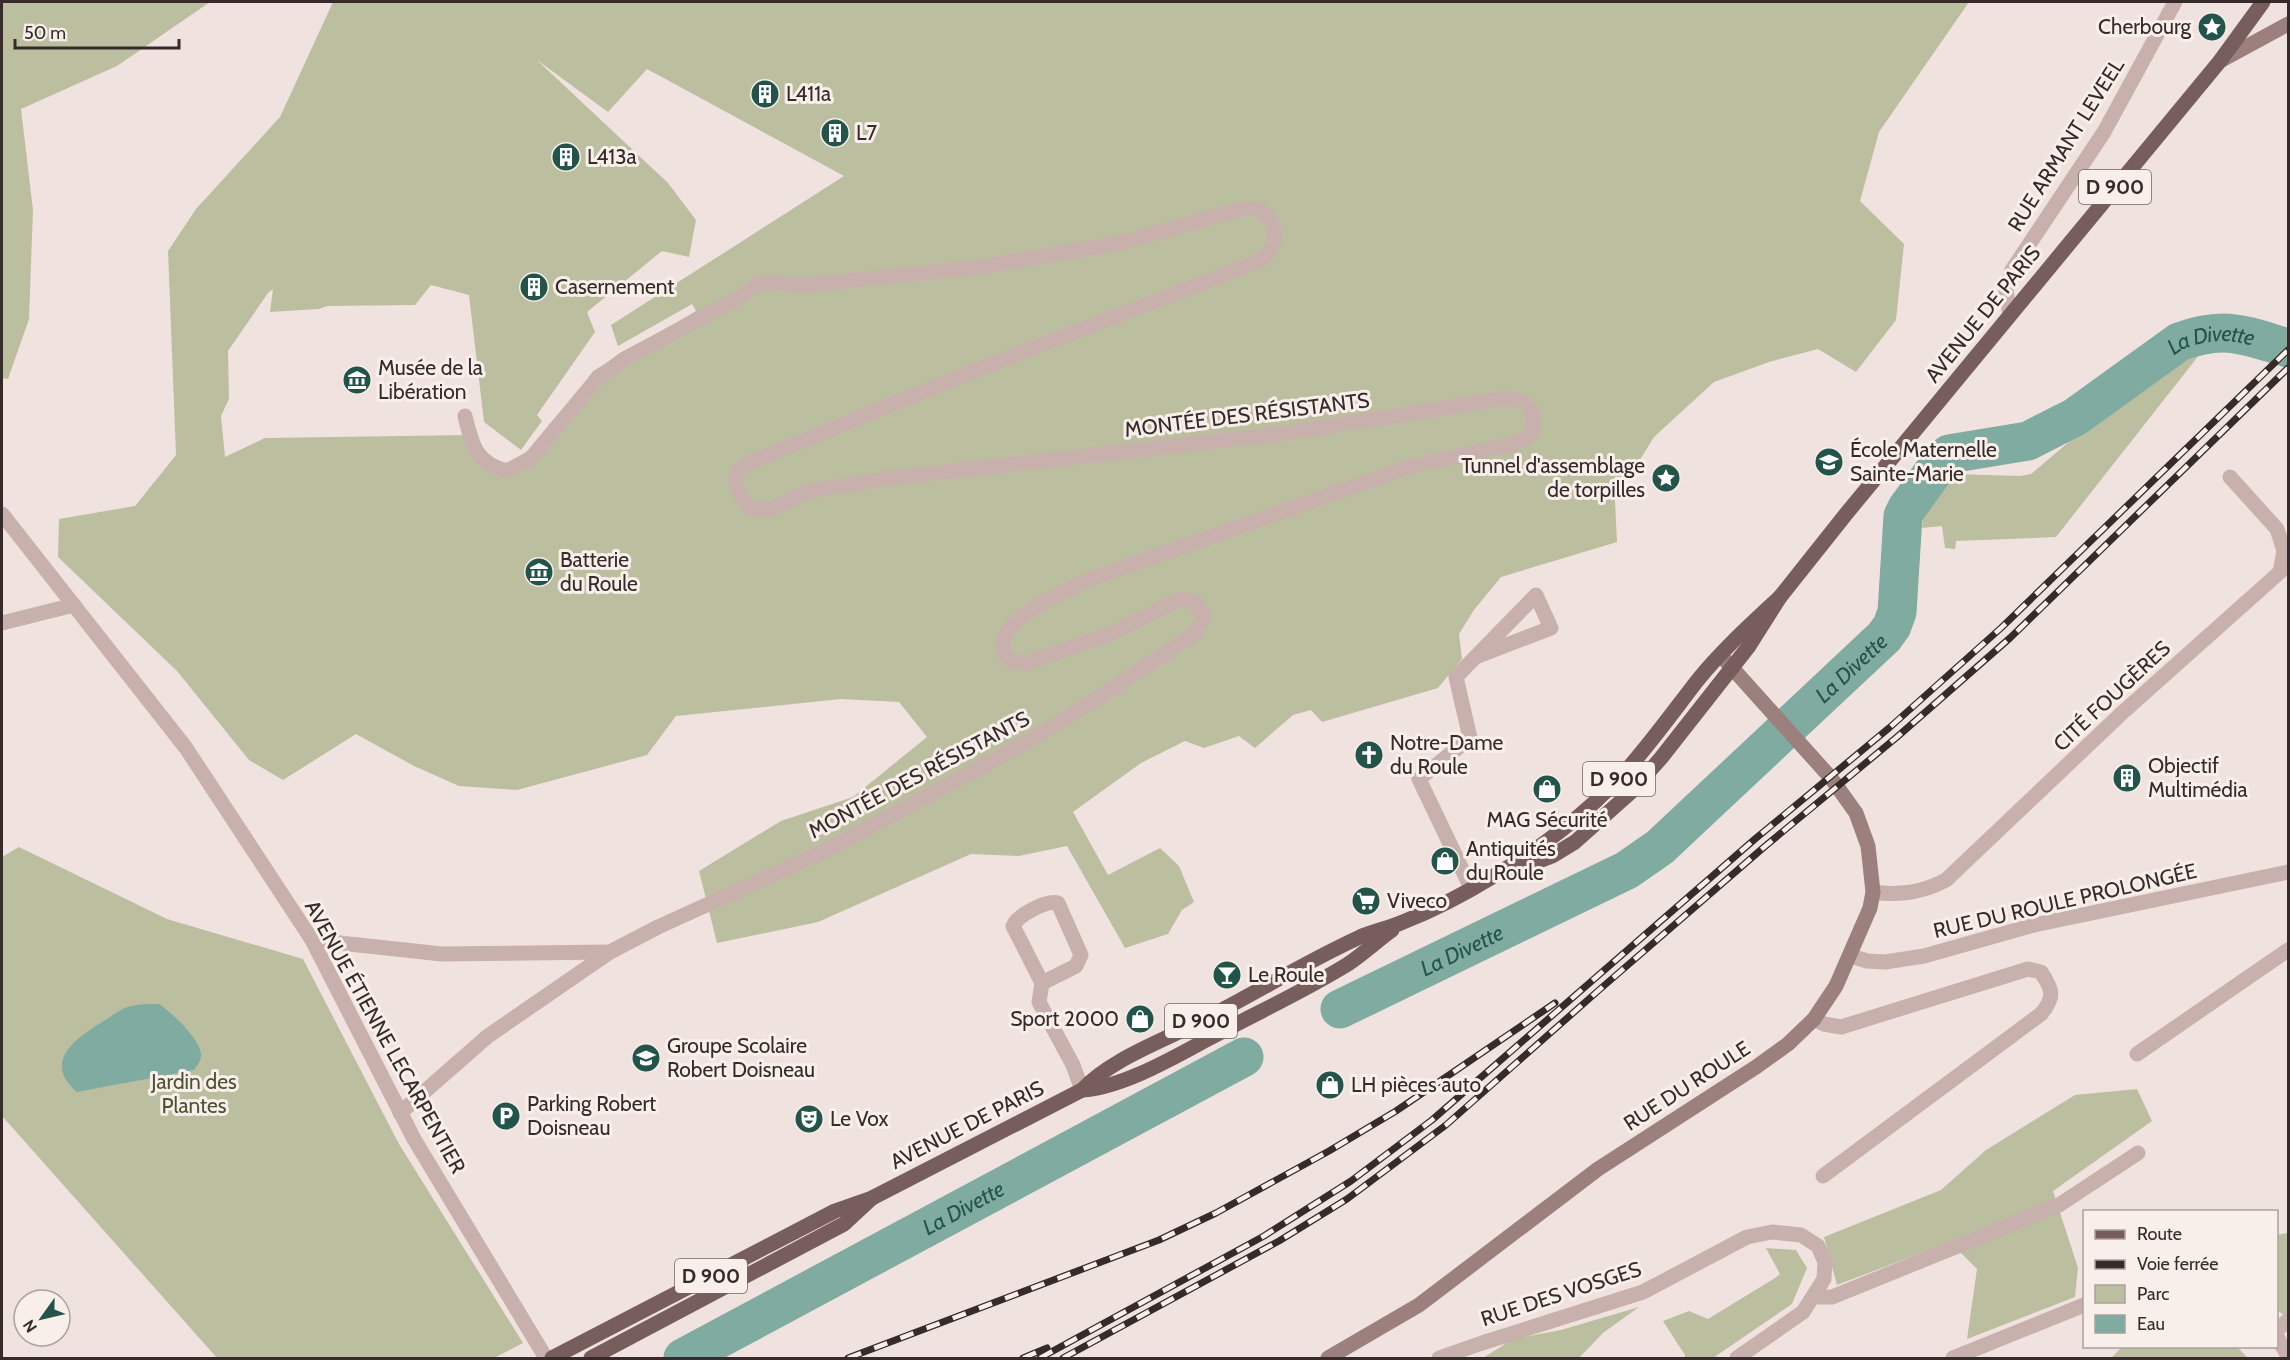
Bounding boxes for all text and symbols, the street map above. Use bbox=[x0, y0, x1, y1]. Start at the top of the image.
place icon: Cherbourg bbox=[2196, 11, 2228, 43]
scale bar bbox=[15, 12, 178, 50]
place label: Cherbourg bbox=[2098, 14, 2192, 39]
text: 50 m bbox=[24, 22, 66, 44]
street label: RUE ARMANT LEVEEL bbox=[2002, 53, 2129, 236]
building icon: L411a bbox=[749, 78, 781, 110]
place label: L411a bbox=[786, 81, 831, 106]
building icon: L7 bbox=[819, 117, 851, 149]
place label: L7 bbox=[856, 120, 878, 145]
building icon: L413a bbox=[550, 141, 582, 173]
place label: L413a bbox=[587, 144, 637, 169]
road number: D 900 bbox=[2079, 170, 2151, 204]
street label: AVENUE DE PARIS bbox=[1920, 240, 2045, 387]
building icon: Casernement bbox=[518, 271, 550, 303]
place label: Casernement bbox=[555, 274, 674, 299]
water label: La Divette bbox=[2162, 320, 2258, 360]
place label: Musée de la Libération bbox=[378, 355, 483, 404]
museum icon: Musée de la Libération bbox=[341, 364, 373, 396]
street label: MONTÉE DES RÉSISTANTS bbox=[1123, 387, 1371, 442]
place label: École Maternelle Sainte-Marie bbox=[1850, 437, 1997, 486]
school or university icon: École Maternelle Sainte-Marie bbox=[1813, 446, 1845, 478]
place label: Tunnel d'assemblage de torpilles bbox=[1461, 453, 1645, 502]
place icon: Tunnel d'assemblage de torpilles bbox=[1650, 462, 1682, 494]
place label: Batterie du Roule bbox=[560, 547, 638, 596]
museum icon: Batterie du Roule bbox=[523, 556, 555, 588]
water label: La Divette bbox=[1810, 628, 1893, 709]
street label: CITÉ FOUGÈRES bbox=[2048, 635, 2175, 756]
street label: MONTÉE DES RÉSISTANTS bbox=[804, 706, 1033, 843]
place label: Notre-Dame du Roule bbox=[1390, 730, 1504, 779]
church icon: Notre-Dame du Roule bbox=[1353, 739, 1385, 771]
place label: Objectif Multimédia bbox=[2148, 753, 2248, 802]
road number: D 900 bbox=[1583, 762, 1655, 796]
building icon: Objectif Multimédia bbox=[2111, 762, 2143, 794]
shop icon: MAG Sécurité bbox=[1531, 773, 1563, 805]
place label: MAG Sécurité bbox=[1487, 807, 1608, 832]
place label: Antiquités du Roule bbox=[1466, 836, 1556, 885]
shop icon: Antiquités du Roule bbox=[1429, 845, 1461, 877]
street label: RUE DU ROULE PROLONGÉE bbox=[1931, 858, 2199, 943]
supermarket icon: Viveco bbox=[1350, 885, 1382, 917]
place label: Viveco bbox=[1387, 888, 1447, 913]
street label: AVENUE ÉTIENNE LECARPENTIER bbox=[300, 896, 471, 1178]
water label: La Divette bbox=[1416, 919, 1508, 982]
bar icon: Le Roule bbox=[1211, 959, 1243, 991]
place label: Le Roule bbox=[1248, 962, 1324, 987]
shop icon: Sport 2000 bbox=[1124, 1003, 1156, 1035]
road number: D 900 bbox=[1165, 1004, 1237, 1038]
place label: Sport 2000 bbox=[1010, 1006, 1119, 1031]
place label: Groupe Scolaire Robert Doisneau bbox=[667, 1033, 815, 1082]
street label: RUE DU ROULE bbox=[1619, 1035, 1755, 1136]
school or university icon: Groupe Scolaire Robert Doisneau bbox=[630, 1042, 662, 1074]
park label: Jardin des Plantes bbox=[150, 1069, 237, 1118]
shop icon: LH pièces auto bbox=[1314, 1069, 1346, 1101]
place label: LH pièces auto bbox=[1351, 1072, 1481, 1097]
street label: AVENUE DE PARIS bbox=[886, 1075, 1048, 1174]
place label: Parking Robert Doisneau bbox=[527, 1091, 656, 1140]
parking icon: Parking Robert Doisneau bbox=[490, 1100, 522, 1132]
theatre icon: Le Vox bbox=[793, 1103, 825, 1135]
place label: Le Vox bbox=[830, 1106, 888, 1131]
water label: La Divette bbox=[918, 1175, 1009, 1241]
legend bbox=[2083, 1210, 2278, 1348]
text: Route bbox=[2137, 1223, 2182, 1245]
text: Voie ferrée bbox=[2137, 1253, 2218, 1275]
street label: RUE DES VOSGES bbox=[1478, 1256, 1644, 1331]
road number: D 900 bbox=[675, 1259, 747, 1293]
text: Parc bbox=[2137, 1283, 2169, 1305]
north arrow bbox=[12, 1288, 72, 1348]
text: Eau bbox=[2137, 1313, 2165, 1335]
text: N bbox=[19, 1316, 41, 1336]

